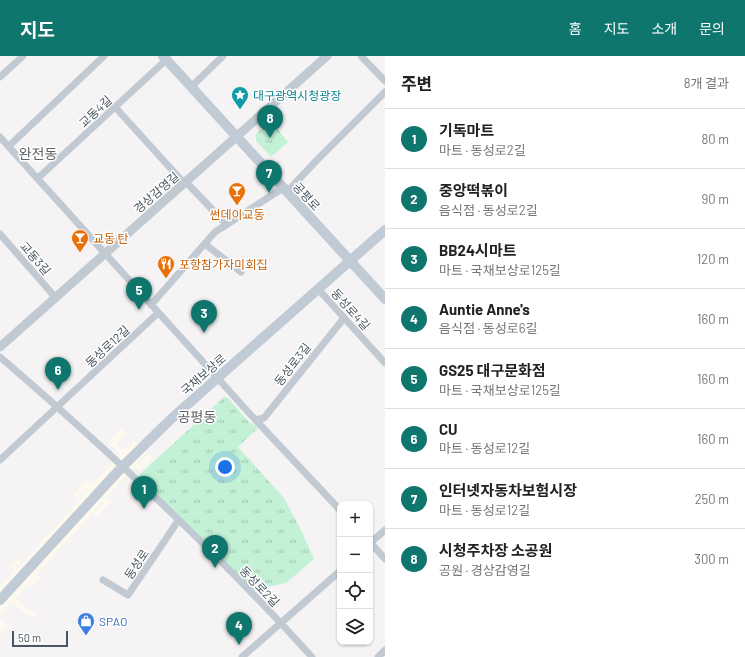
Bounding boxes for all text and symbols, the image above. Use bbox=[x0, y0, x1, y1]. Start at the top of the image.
text: 지도 bbox=[20, 18, 55, 41]
text: 홈 bbox=[569, 20, 582, 37]
text: 지도 bbox=[604, 20, 629, 37]
text: 소개 bbox=[651, 20, 677, 37]
text: 문의 bbox=[699, 20, 725, 37]
text: 주변 bbox=[401, 73, 432, 93]
text: 8개 결과 bbox=[684, 75, 729, 91]
place icon: 대구광역시청광장 bbox=[230, 85, 250, 110]
place label: 대구광역시청광장 bbox=[253, 88, 341, 102]
street label: 교동4길 bbox=[76, 92, 114, 130]
pin: 8 bbox=[257, 105, 283, 138]
text: 기독마트 bbox=[439, 121, 494, 139]
text: 1 bbox=[412, 131, 416, 147]
text: 80 m bbox=[702, 131, 729, 147]
text: 마트 · 동성로2길 bbox=[439, 142, 526, 158]
district label: 완전동 bbox=[19, 145, 57, 162]
pin: 7 bbox=[256, 160, 282, 193]
street label: 경상감영길 bbox=[131, 169, 181, 215]
street label: 공평로 bbox=[291, 179, 323, 213]
bar icon: 썬데이교동 bbox=[227, 181, 247, 206]
text: 중앙떡볶이 bbox=[439, 181, 508, 199]
text: 2 bbox=[410, 191, 418, 207]
text: 90 m bbox=[702, 191, 729, 207]
text: 음식점 · 동성로2길 bbox=[439, 202, 538, 218]
place label: 썬데이교동 bbox=[209, 207, 265, 221]
bar icon: 교동 탄 bbox=[70, 228, 90, 253]
place label: 교동 탄 bbox=[93, 231, 129, 245]
street label: 교동3길 bbox=[18, 239, 54, 277]
text: BB24시마트 bbox=[439, 241, 516, 259]
text: 3 bbox=[410, 251, 418, 267]
text: 120 m bbox=[697, 251, 729, 267]
restaurant icon: 포항참가자미회집 bbox=[156, 254, 176, 279]
place label: 포항참가자미회집 bbox=[179, 257, 267, 271]
text: 마트 · 국채보상로125길 bbox=[439, 262, 561, 278]
pin: 5 bbox=[126, 277, 152, 310]
street label: 동성로4길 bbox=[329, 285, 373, 333]
pin: 3 bbox=[191, 300, 217, 333]
text: Auntie Anne's bbox=[439, 300, 530, 318]
text: 4 bbox=[410, 311, 418, 327]
text: 160 m bbox=[697, 311, 729, 327]
text: 음식점 · 동성로6길 bbox=[439, 320, 537, 336]
street label: 동성로12길 bbox=[82, 322, 132, 370]
street label: 동성로3길 bbox=[271, 340, 313, 388]
street label: 국채보상로 bbox=[178, 351, 228, 397]
pin: 6 bbox=[45, 357, 71, 390]
text: GS25 대구문화점 bbox=[439, 361, 546, 379]
text: 5 bbox=[410, 371, 418, 387]
text: 160 m bbox=[697, 371, 729, 387]
text: 마트 · 국채보상로125길 bbox=[439, 382, 561, 398]
district label: 공평동 bbox=[178, 408, 216, 425]
text: CU bbox=[439, 420, 458, 438]
text: 6 bbox=[411, 431, 417, 447]
text: 160 m bbox=[697, 431, 729, 447]
text: 마트 · 동성로12길 bbox=[439, 440, 530, 456]
your location bbox=[215, 457, 235, 477]
pin: 1 bbox=[131, 476, 157, 509]
text: 인터넷자동차보험시장 bbox=[439, 481, 577, 499]
text: 7 bbox=[411, 491, 417, 507]
text: 250 m bbox=[695, 491, 729, 507]
map controls bbox=[337, 501, 373, 645]
button: + bbox=[337, 501, 373, 537]
text: 마트 · 동성로12길 bbox=[439, 502, 530, 518]
pin: 2 bbox=[202, 535, 228, 568]
button: − bbox=[337, 537, 373, 573]
text: 시청주차장 소공원 bbox=[439, 541, 552, 559]
street label: 동성로 bbox=[121, 546, 151, 582]
text: 8 bbox=[410, 551, 418, 567]
text: 300 m bbox=[694, 551, 729, 567]
text: 공원 · 경상감영길 bbox=[439, 562, 531, 578]
street label: 동성로2길 bbox=[237, 563, 283, 609]
button: locate bbox=[337, 573, 373, 609]
button: layers bbox=[337, 609, 373, 645]
shop icon: SPAO bbox=[76, 611, 96, 636]
pin: 4 bbox=[226, 612, 252, 645]
place label: SPAO bbox=[99, 614, 127, 628]
scale bar bbox=[12, 629, 68, 648]
text: 50 m bbox=[18, 631, 41, 644]

